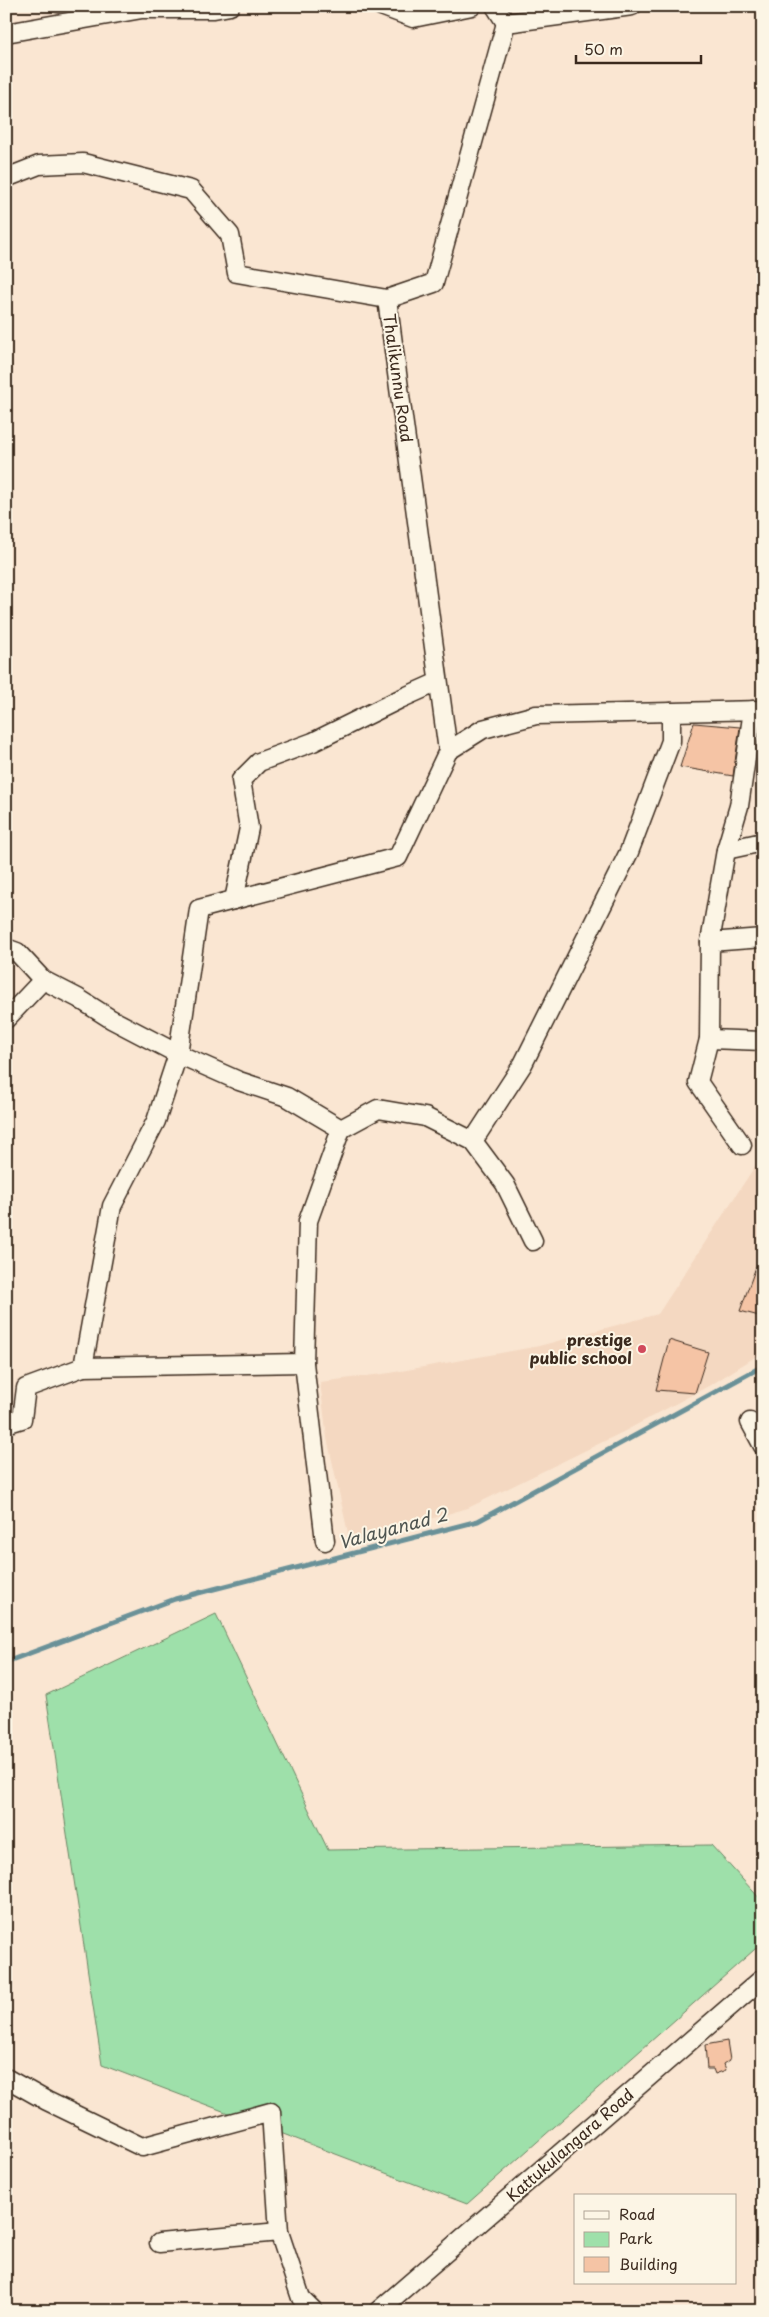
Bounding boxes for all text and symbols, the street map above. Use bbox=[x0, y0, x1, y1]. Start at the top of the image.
scale bar bbox=[576, 32, 702, 64]
text: 50 m bbox=[584, 37, 623, 60]
street label: Thalikunnu Road bbox=[378, 312, 420, 444]
place label: prestige public school bbox=[530, 1327, 632, 1369]
marker: prestige public school bbox=[636, 1343, 648, 1355]
water label: Valayanad 2 bbox=[335, 1500, 451, 1555]
street label: Kattukulangara Road bbox=[500, 2082, 638, 2207]
legend bbox=[574, 2194, 736, 2284]
text: Road bbox=[619, 2202, 655, 2225]
text: Park bbox=[619, 2226, 653, 2249]
text: Building bbox=[619, 2252, 678, 2275]

